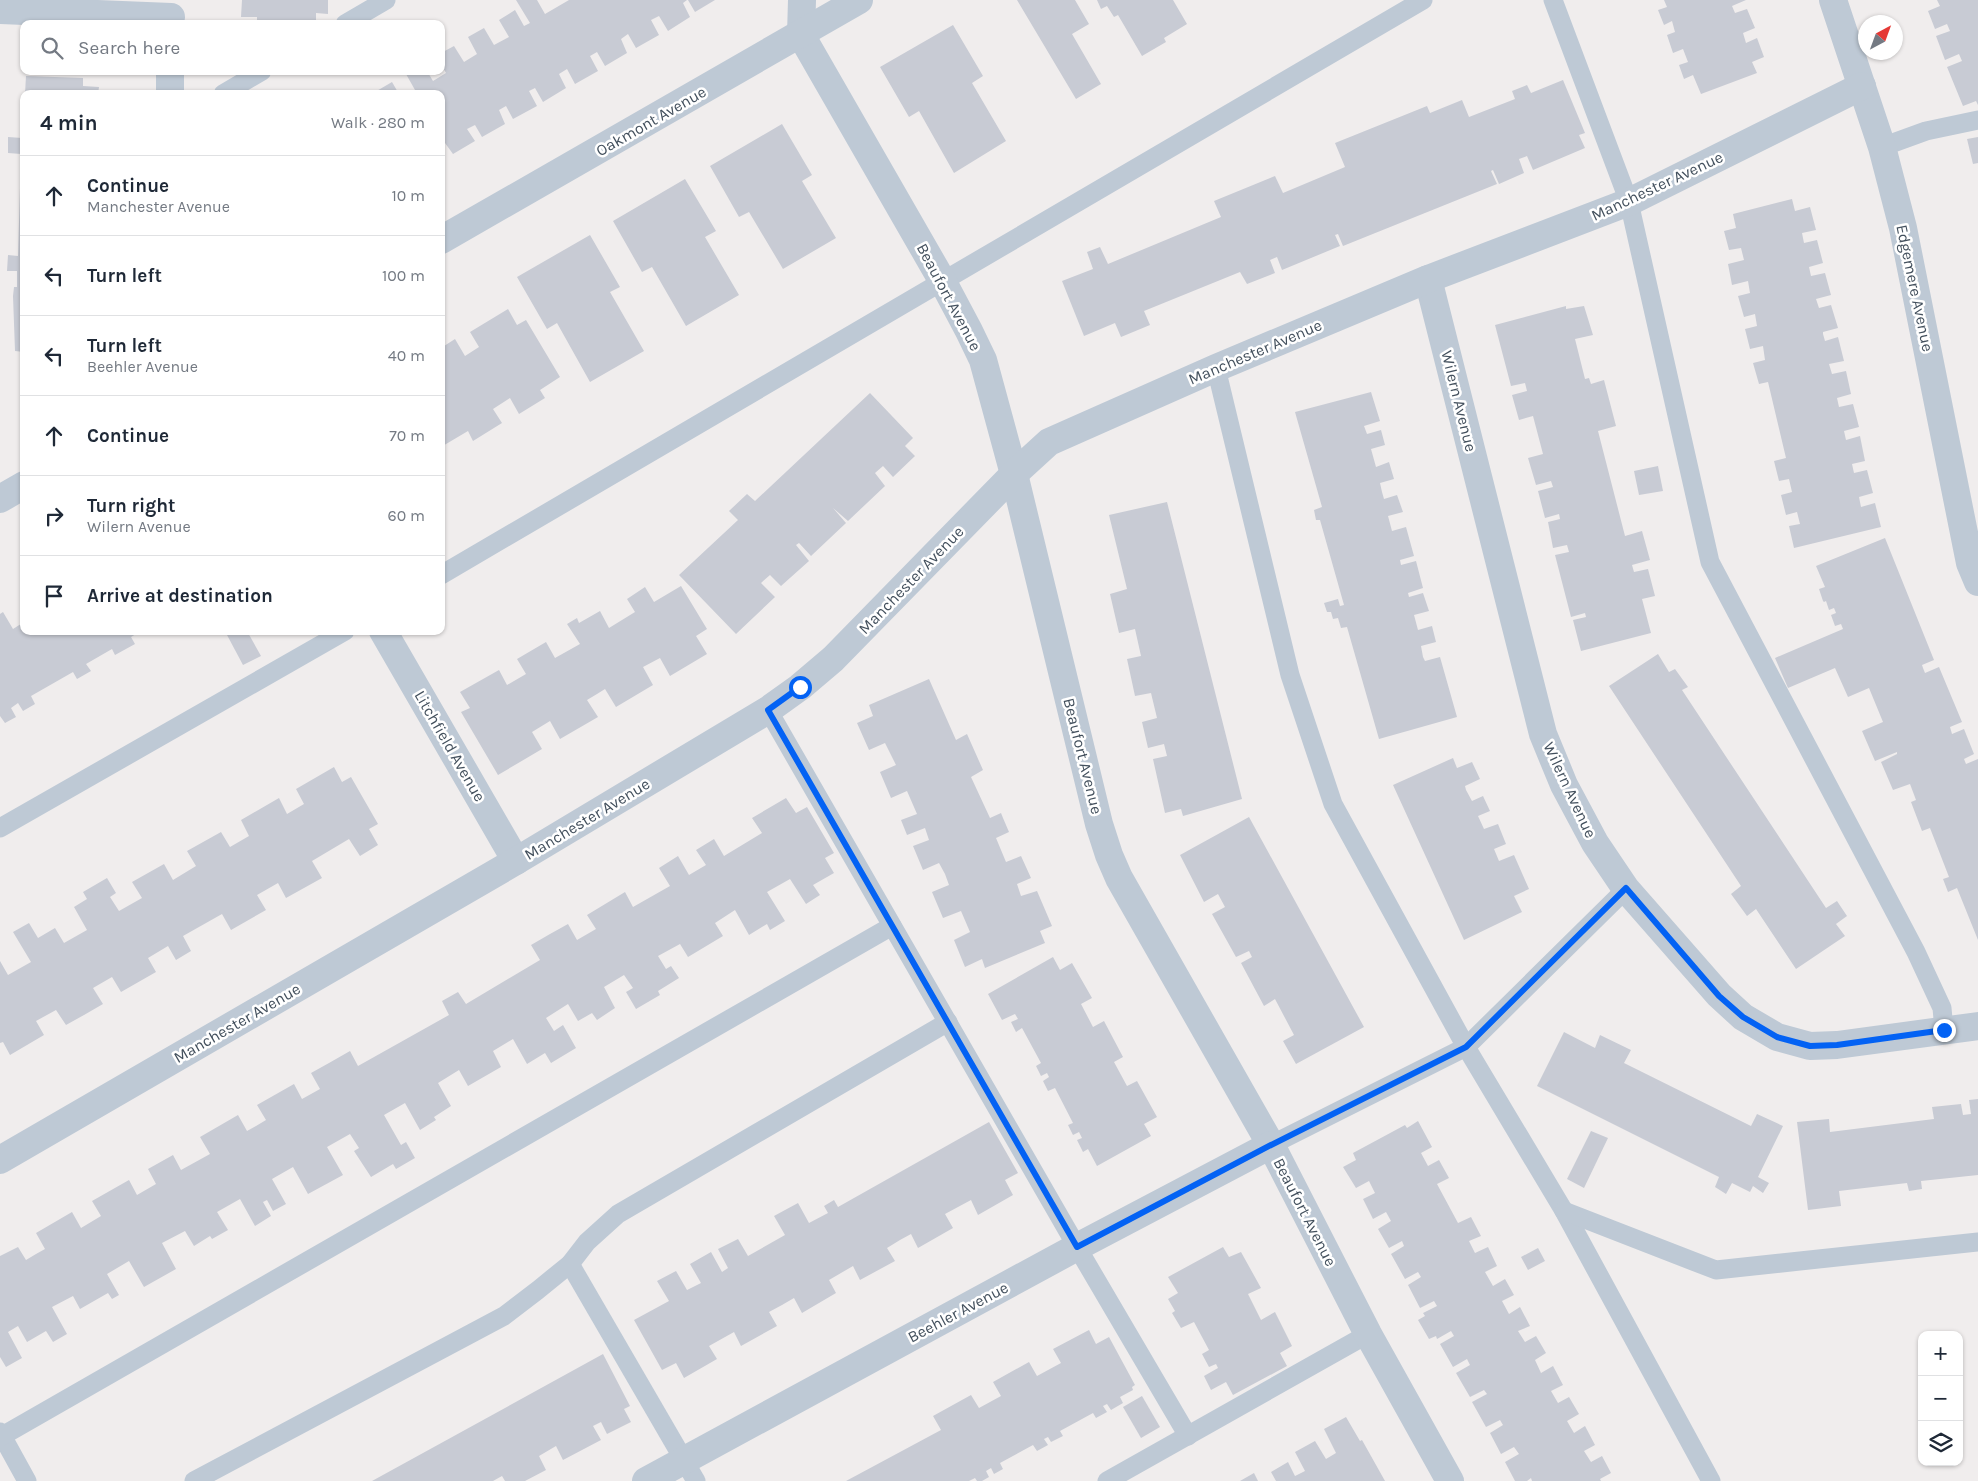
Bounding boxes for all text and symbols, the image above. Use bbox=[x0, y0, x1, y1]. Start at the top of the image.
north arrow bbox=[1858, 15, 1903, 60]
search box bbox=[20, 20, 445, 75]
icon: search bbox=[38, 34, 66, 62]
text: Search here bbox=[78, 37, 180, 59]
street label: Oakmont Avenue bbox=[593, 82, 709, 160]
text: 4 min bbox=[40, 111, 98, 135]
text: Walk · 280 m bbox=[331, 113, 425, 132]
street label: Manchester Avenue bbox=[1588, 147, 1726, 225]
text: Continue bbox=[87, 175, 169, 197]
icon: ahead bbox=[40, 182, 68, 210]
text: 10 m bbox=[391, 186, 425, 205]
text: Manchester Avenue bbox=[87, 197, 230, 216]
street label: Edgemere Avenue bbox=[1892, 223, 1938, 353]
street label: Beaufort Avenue bbox=[913, 240, 985, 354]
icon: left bbox=[40, 262, 68, 290]
text: Turn left bbox=[87, 265, 162, 287]
text: 100 m bbox=[382, 266, 425, 285]
street label: Manchester Avenue bbox=[1185, 315, 1325, 389]
text: Turn left bbox=[87, 335, 162, 357]
icon: left bbox=[40, 342, 68, 370]
text: 40 m bbox=[388, 346, 425, 365]
street label: Wilern Avenue bbox=[1437, 348, 1481, 454]
text: Beehler Avenue bbox=[87, 357, 198, 376]
icon: ahead bbox=[40, 422, 68, 450]
text: Continue bbox=[87, 425, 169, 447]
text: 70 m bbox=[389, 426, 425, 445]
text: Turn right bbox=[87, 495, 176, 517]
icon: right bbox=[40, 502, 68, 530]
text: 60 m bbox=[388, 506, 425, 525]
text: Wilern Avenue bbox=[87, 517, 191, 536]
street label: Manchester Avenue bbox=[854, 522, 968, 638]
icon: arrive bbox=[40, 582, 68, 610]
text: Arrive at destination bbox=[87, 585, 273, 607]
route start bbox=[789, 676, 812, 699]
street label: Litchfield Avenue bbox=[411, 687, 489, 805]
street label: Beaufort Avenue bbox=[1059, 696, 1107, 816]
street label: Wilern Avenue bbox=[1539, 739, 1601, 841]
street label: Manchester Avenue bbox=[521, 774, 653, 864]
street label: Manchester Avenue bbox=[170, 979, 304, 1067]
route end bbox=[1933, 1019, 1956, 1042]
street label: Beaufort Avenue bbox=[1269, 1155, 1341, 1269]
street label: Beehler Avenue bbox=[905, 1278, 1011, 1346]
map controls bbox=[1918, 1331, 1963, 1466]
button: + bbox=[1918, 1331, 1963, 1376]
button: − bbox=[1918, 1376, 1963, 1421]
button: layers bbox=[1918, 1421, 1963, 1466]

